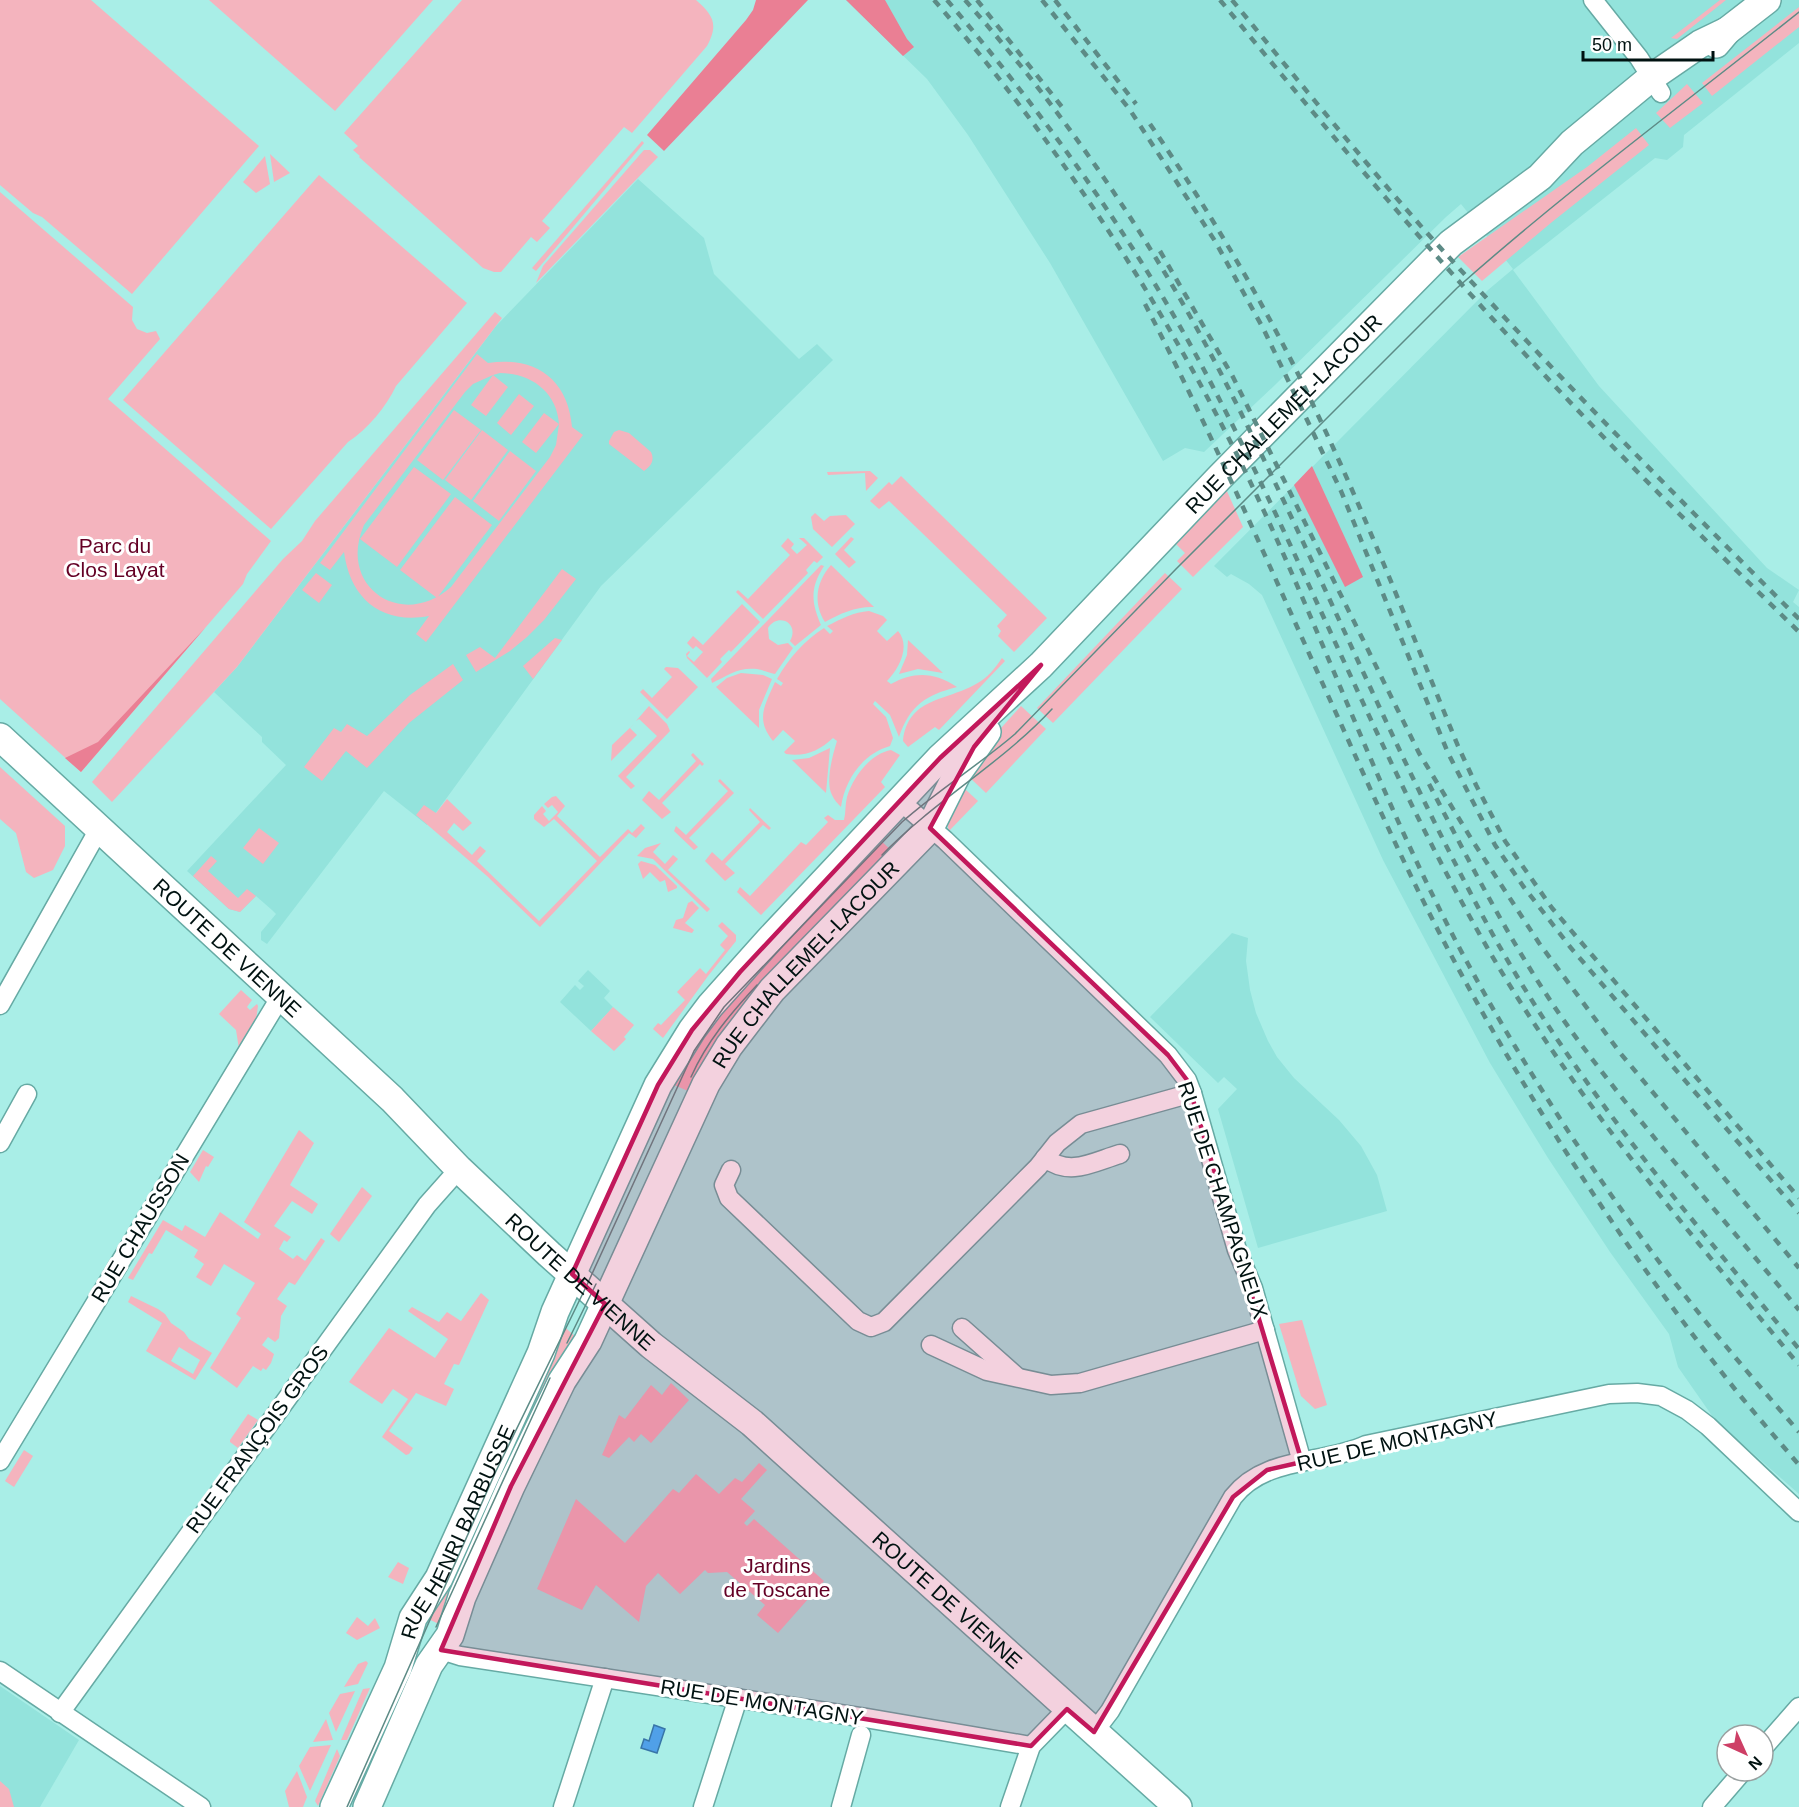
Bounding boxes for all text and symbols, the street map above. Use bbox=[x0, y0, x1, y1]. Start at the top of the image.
scale bar bbox=[1583, 24, 1714, 62]
text: 50 m bbox=[1592, 35, 1632, 55]
street label: RUE CHALLEMEL-LACOUR bbox=[1180, 309, 1386, 518]
park label: Parc du Clos Layat bbox=[65, 534, 165, 581]
street label: RUE CHALLEMEL-LACOUR bbox=[707, 856, 903, 1072]
street label: ROUTE DE VIENNE bbox=[149, 874, 306, 1021]
street label: RUE DE CHAMPAGNEUX bbox=[1174, 1078, 1272, 1322]
street label: RUE CHAUSSON bbox=[87, 1150, 193, 1306]
street label: ROUTE DE VIENNE bbox=[501, 1208, 660, 1354]
street label: RUE FRANÇOIS GROS bbox=[181, 1341, 333, 1537]
street label: RUE DE MONTAGNY bbox=[1295, 1407, 1499, 1475]
street label: RUE HENRI BARBUSSE bbox=[396, 1421, 518, 1642]
street label: ROUTE DE VIENNE bbox=[868, 1526, 1027, 1672]
park label: Jardins de Toscane bbox=[723, 1554, 831, 1601]
street label: RUE DE MONTAGNY bbox=[659, 1675, 865, 1729]
north arrow bbox=[1715, 1723, 1775, 1783]
text: N bbox=[1745, 1753, 1765, 1773]

